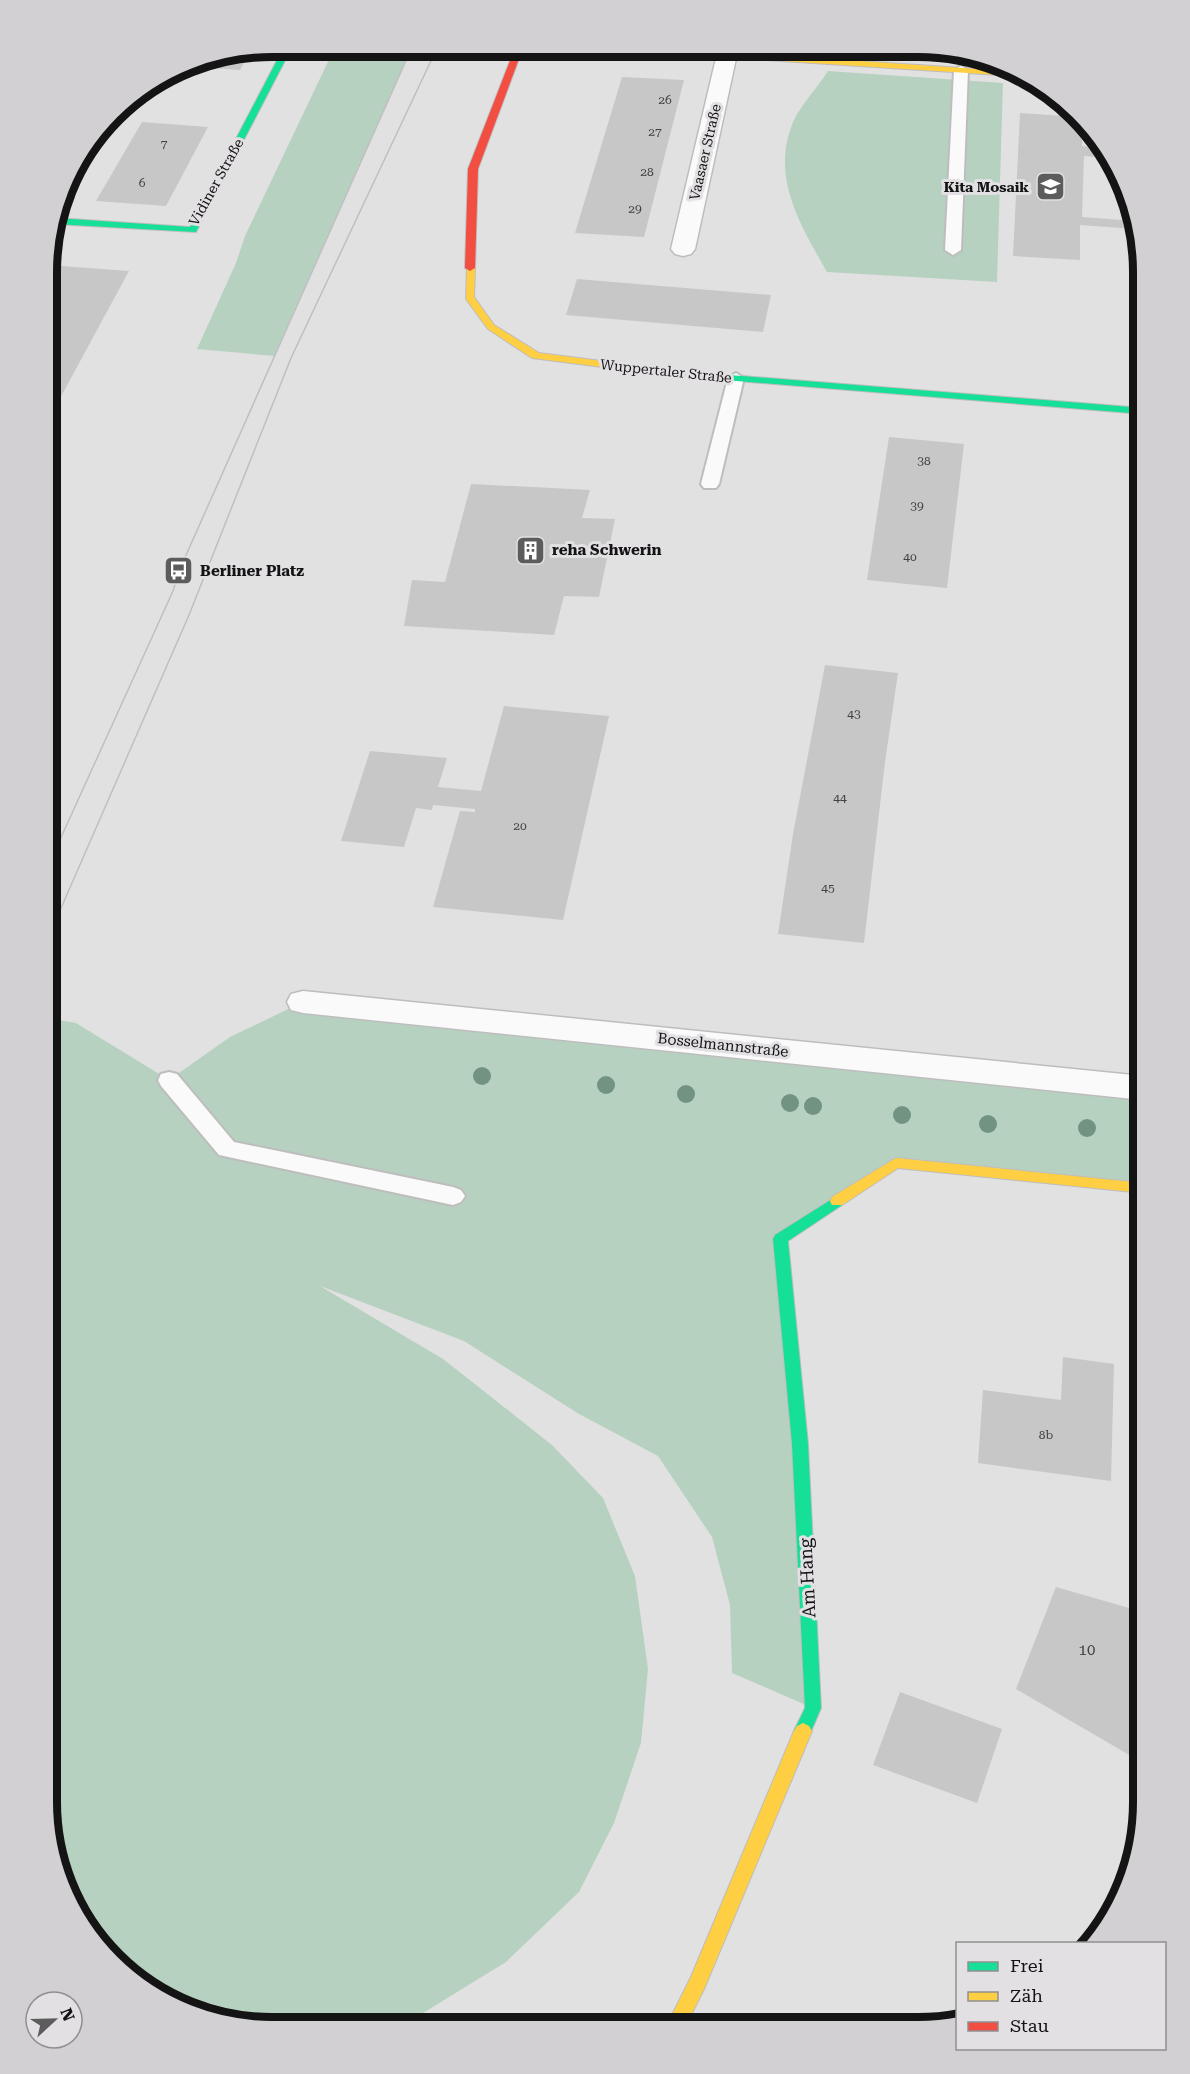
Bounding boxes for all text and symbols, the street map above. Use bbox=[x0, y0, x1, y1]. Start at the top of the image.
house number: 26 bbox=[658, 93, 672, 107]
street label: Vaasaer Straße bbox=[686, 102, 724, 202]
house number: 27 bbox=[648, 125, 662, 139]
street label: Vidiner Straße bbox=[185, 135, 247, 228]
house number: 7 bbox=[161, 137, 168, 151]
house number: 28 bbox=[640, 165, 654, 179]
school or university icon: Kita Mosaik bbox=[1034, 171, 1066, 203]
house number: 6 bbox=[139, 176, 146, 190]
place label: Kita Mosaik bbox=[944, 179, 1029, 195]
house number: 29 bbox=[628, 202, 642, 216]
street label: Wuppertaler Straße bbox=[599, 356, 733, 386]
house number: 38 bbox=[917, 454, 931, 468]
house number: 39 bbox=[910, 499, 924, 513]
building icon: reha Schwerin bbox=[515, 534, 547, 566]
place label: reha Schwerin bbox=[552, 541, 662, 559]
house number: 40 bbox=[903, 550, 917, 564]
bus stop icon: Berliner Platz bbox=[163, 555, 195, 587]
place label: Berliner Platz bbox=[200, 562, 304, 580]
house number: 43 bbox=[847, 707, 861, 721]
house number: 44 bbox=[833, 791, 847, 805]
house number: 20 bbox=[513, 819, 527, 833]
house number: 45 bbox=[821, 881, 835, 895]
street label: Bosselmannstraße bbox=[657, 1029, 789, 1061]
house number: 8b bbox=[1039, 1428, 1053, 1442]
street label: Am Hang bbox=[794, 1537, 820, 1618]
house number: 10 bbox=[1079, 1641, 1095, 1659]
legend bbox=[956, 1942, 1166, 2050]
text: Frei bbox=[1010, 1955, 1044, 1976]
text: Zäh bbox=[1010, 1985, 1043, 2006]
north arrow bbox=[24, 1990, 84, 2050]
text: N bbox=[56, 2005, 79, 2024]
text: Stau bbox=[1010, 2015, 1049, 2036]

